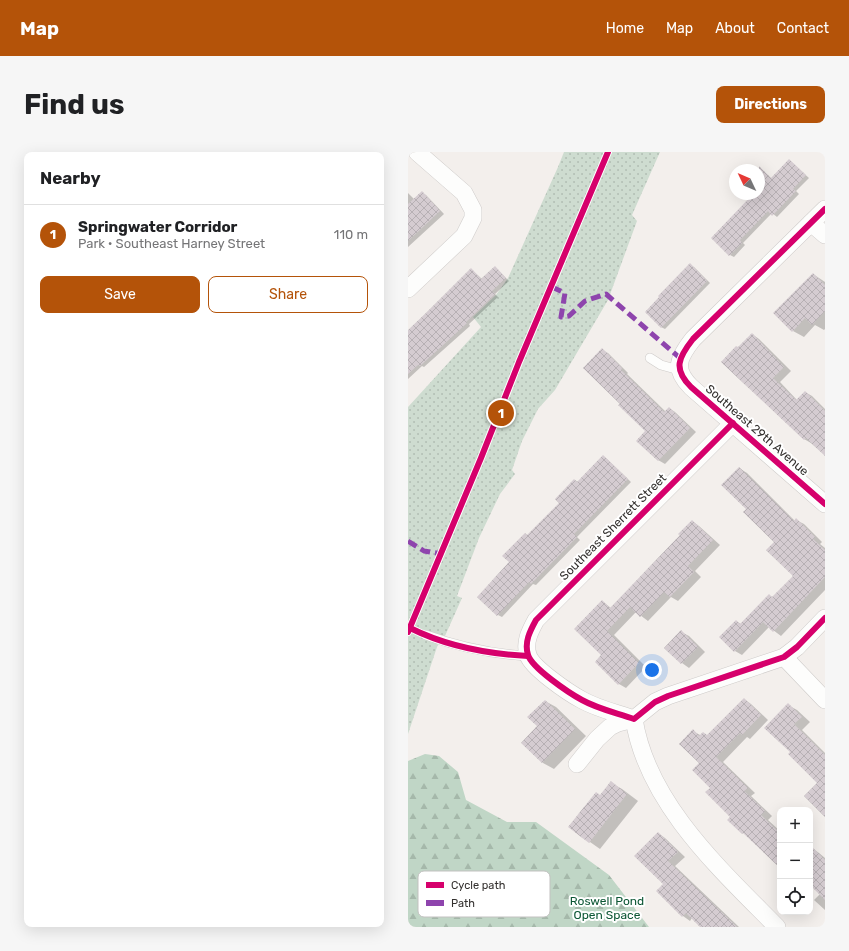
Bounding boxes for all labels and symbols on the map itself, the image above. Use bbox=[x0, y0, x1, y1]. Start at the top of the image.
north arrow bbox=[729, 164, 765, 200]
street label: Southeast 29th Avenue bbox=[703, 382, 811, 479]
pin: 1 bbox=[488, 398, 514, 428]
street label: Southeast Sherrett Street bbox=[557, 471, 669, 583]
your location bbox=[642, 660, 662, 680]
legend bbox=[418, 871, 550, 917]
text: Cycle path bbox=[451, 879, 505, 892]
park label: Roswell Pond Open Space bbox=[570, 894, 644, 922]
text: Path bbox=[451, 897, 475, 910]

